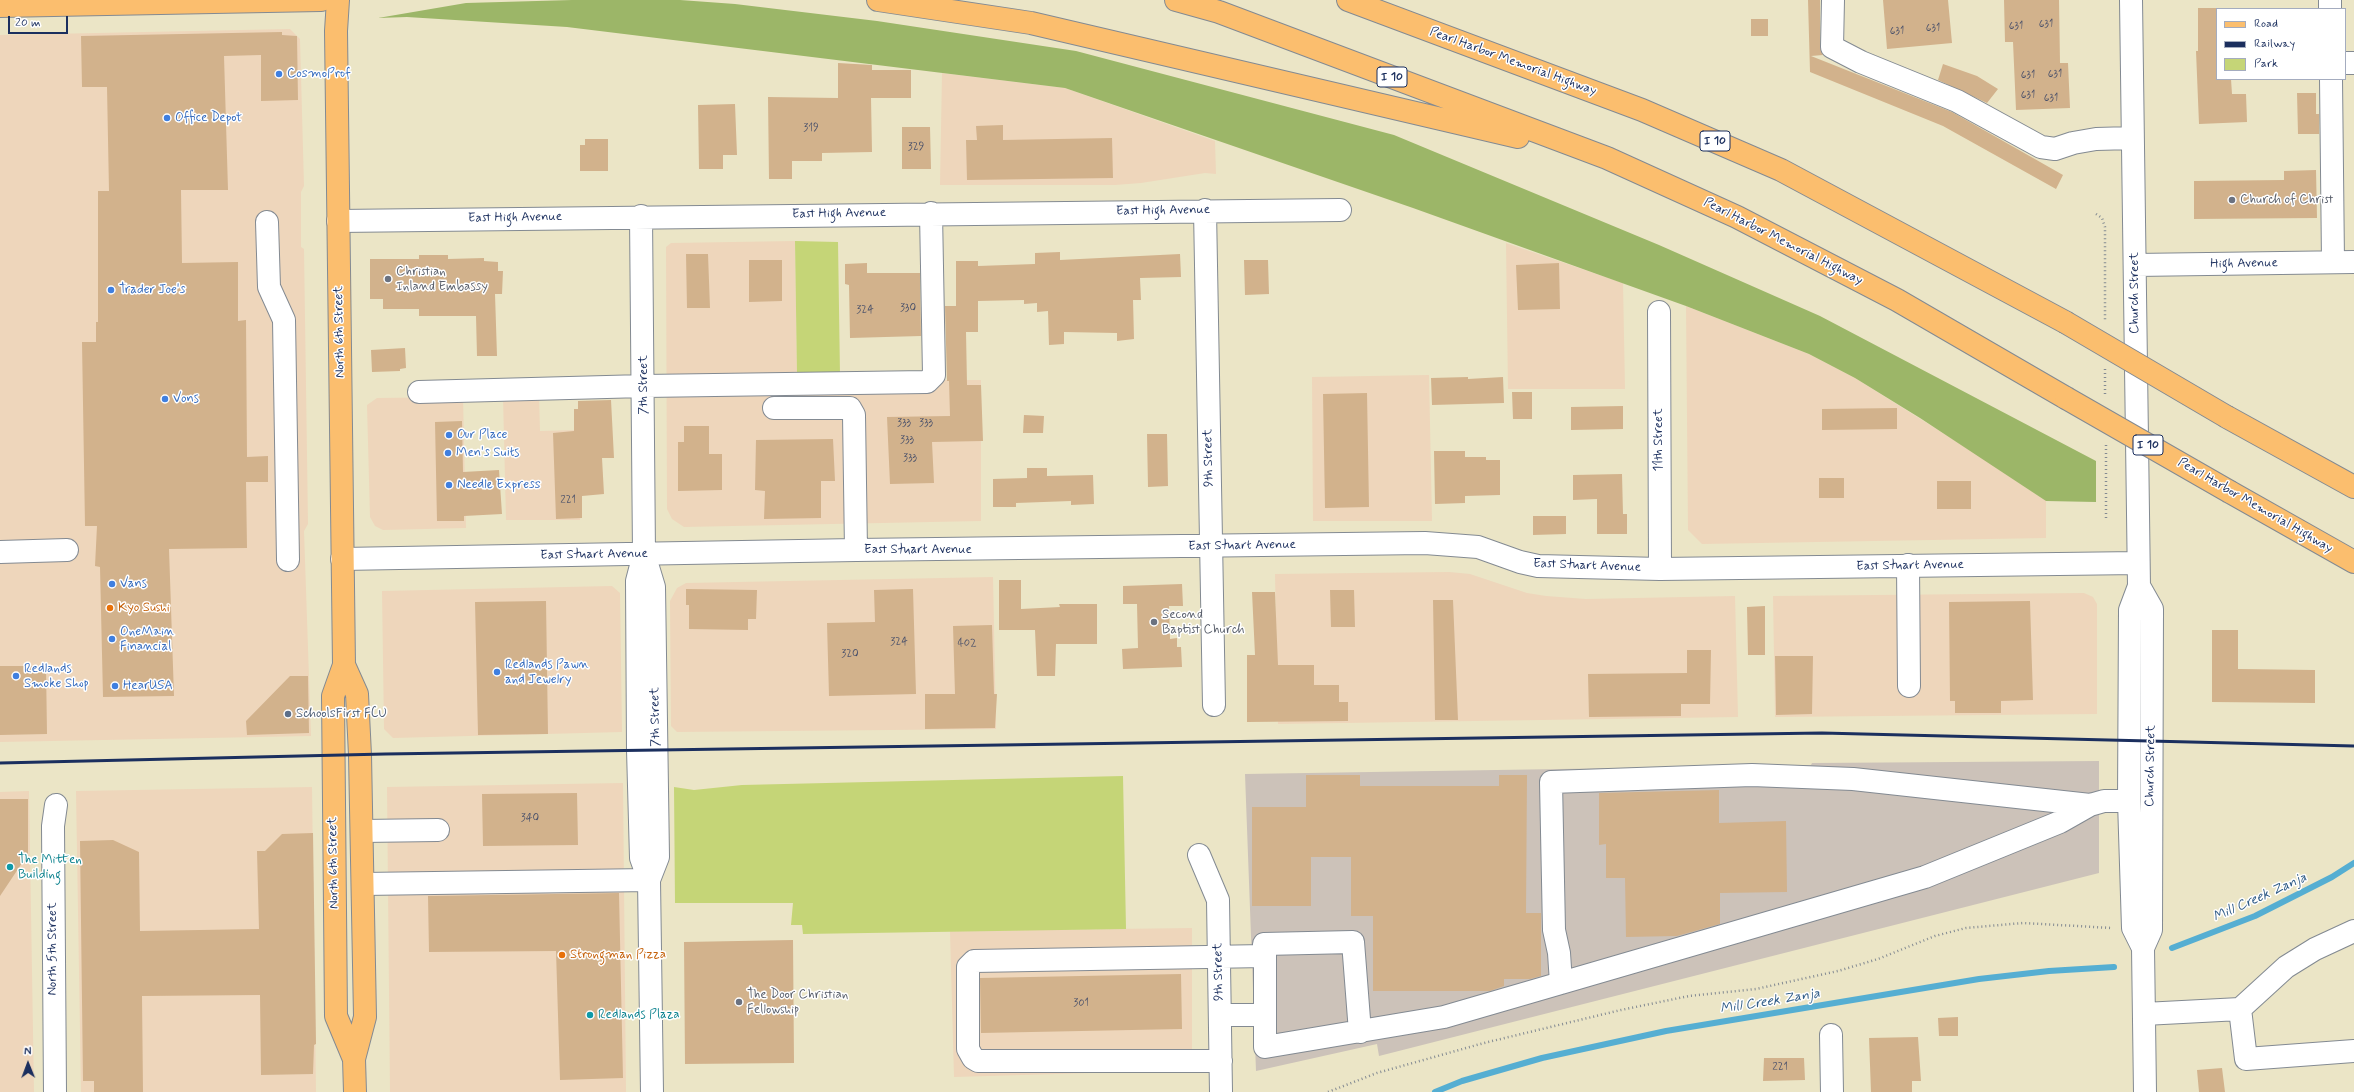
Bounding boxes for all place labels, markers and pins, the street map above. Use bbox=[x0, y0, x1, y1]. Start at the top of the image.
place label: CosmoProf bbox=[287, 66, 351, 82]
marker: CosmoProf bbox=[274, 69, 284, 79]
place label: Office Depot bbox=[175, 110, 242, 126]
marker: Office Depot bbox=[162, 113, 172, 123]
place label: Church of Christ bbox=[2240, 192, 2333, 208]
marker: Church of Christ bbox=[2227, 195, 2237, 205]
place label: Christian Inland Embassy bbox=[396, 264, 488, 295]
marker: Christian Inland Embassy bbox=[383, 274, 393, 284]
place label: Trader Joe's bbox=[119, 282, 185, 298]
marker: Trader Joe's bbox=[106, 285, 116, 295]
place label: Vons bbox=[173, 391, 199, 407]
marker: Vons bbox=[160, 394, 170, 404]
place label: Our Place bbox=[457, 427, 507, 443]
marker: Our Place bbox=[444, 430, 454, 440]
place label: Men's Suits bbox=[456, 445, 519, 461]
marker: Men's Suits bbox=[443, 448, 453, 458]
place label: Needle Express bbox=[457, 477, 541, 493]
marker: Needle Express bbox=[444, 480, 454, 490]
place label: Vans bbox=[120, 576, 147, 592]
marker: Vans bbox=[107, 579, 117, 589]
place label: Kyo Sushi bbox=[118, 600, 170, 616]
marker: Kyo Sushi bbox=[105, 603, 115, 613]
place label: Second Baptist Church bbox=[1162, 607, 1245, 638]
marker: Second Baptist Church bbox=[1149, 617, 1159, 627]
place label: OneMain Financial bbox=[120, 624, 174, 655]
marker: OneMain Financial bbox=[107, 634, 117, 644]
place label: Redlands Pawn and Jewelry bbox=[505, 657, 589, 688]
place label: Redlands Smoke Shop bbox=[24, 661, 89, 692]
marker: Redlands Pawn and Jewelry bbox=[492, 667, 502, 677]
marker: Redlands Smoke Shop bbox=[11, 671, 21, 681]
place label: HearUSA bbox=[123, 678, 173, 694]
marker: HearUSA bbox=[110, 681, 120, 691]
place label: SchoolsFirst FCU bbox=[296, 706, 387, 722]
marker: SchoolsFirst FCU bbox=[283, 709, 293, 719]
place label: The Mitten Building bbox=[18, 852, 82, 883]
marker: The Mitten Building bbox=[5, 862, 15, 872]
place label: Strongman Pizza bbox=[570, 947, 666, 963]
marker: Strongman Pizza bbox=[557, 950, 567, 960]
place label: The Door Christian Fellowship bbox=[747, 987, 848, 1018]
marker: The Door Christian Fellowship bbox=[734, 997, 744, 1007]
place label: Redlands Plaza bbox=[598, 1007, 680, 1023]
marker: Redlands Plaza bbox=[585, 1010, 595, 1020]

